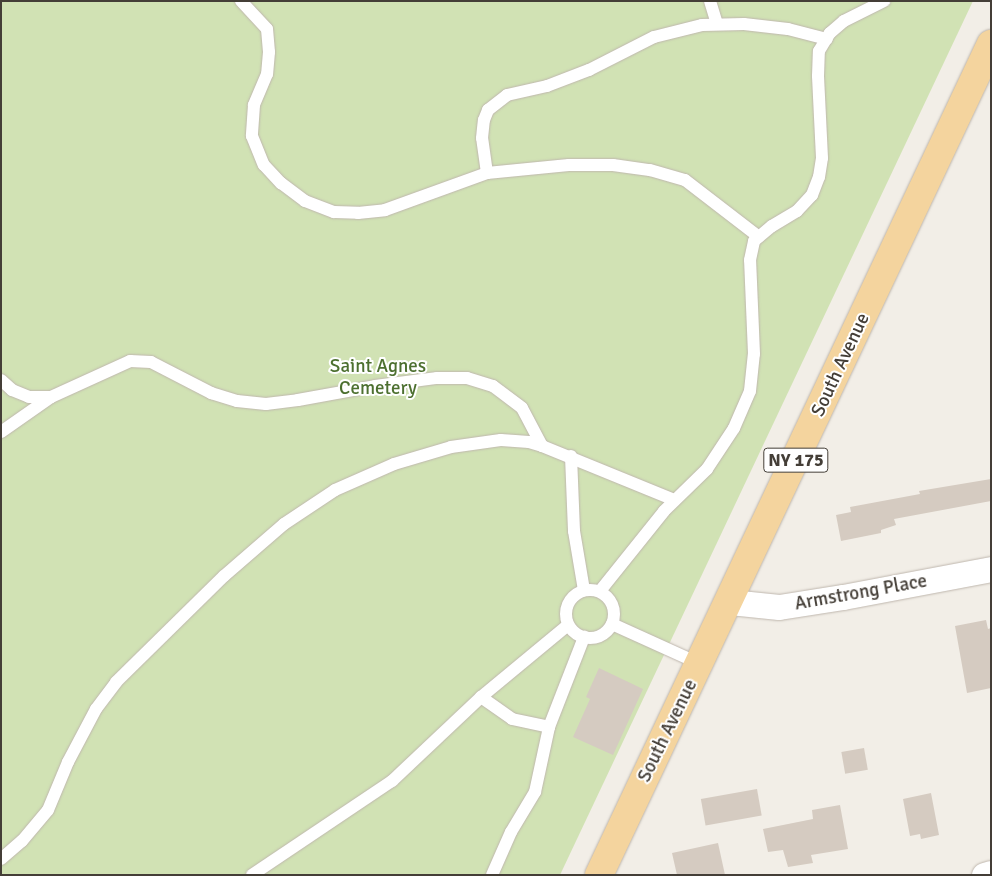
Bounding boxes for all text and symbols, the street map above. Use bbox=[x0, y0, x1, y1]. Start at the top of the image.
street label: South Avenue bbox=[807, 310, 875, 420]
park label: Saint Agnes Cemetery bbox=[330, 356, 426, 400]
road number: NY 175 bbox=[762, 444, 830, 476]
street label: Armstrong Place bbox=[793, 570, 929, 616]
street label: South Avenue bbox=[633, 676, 703, 786]

